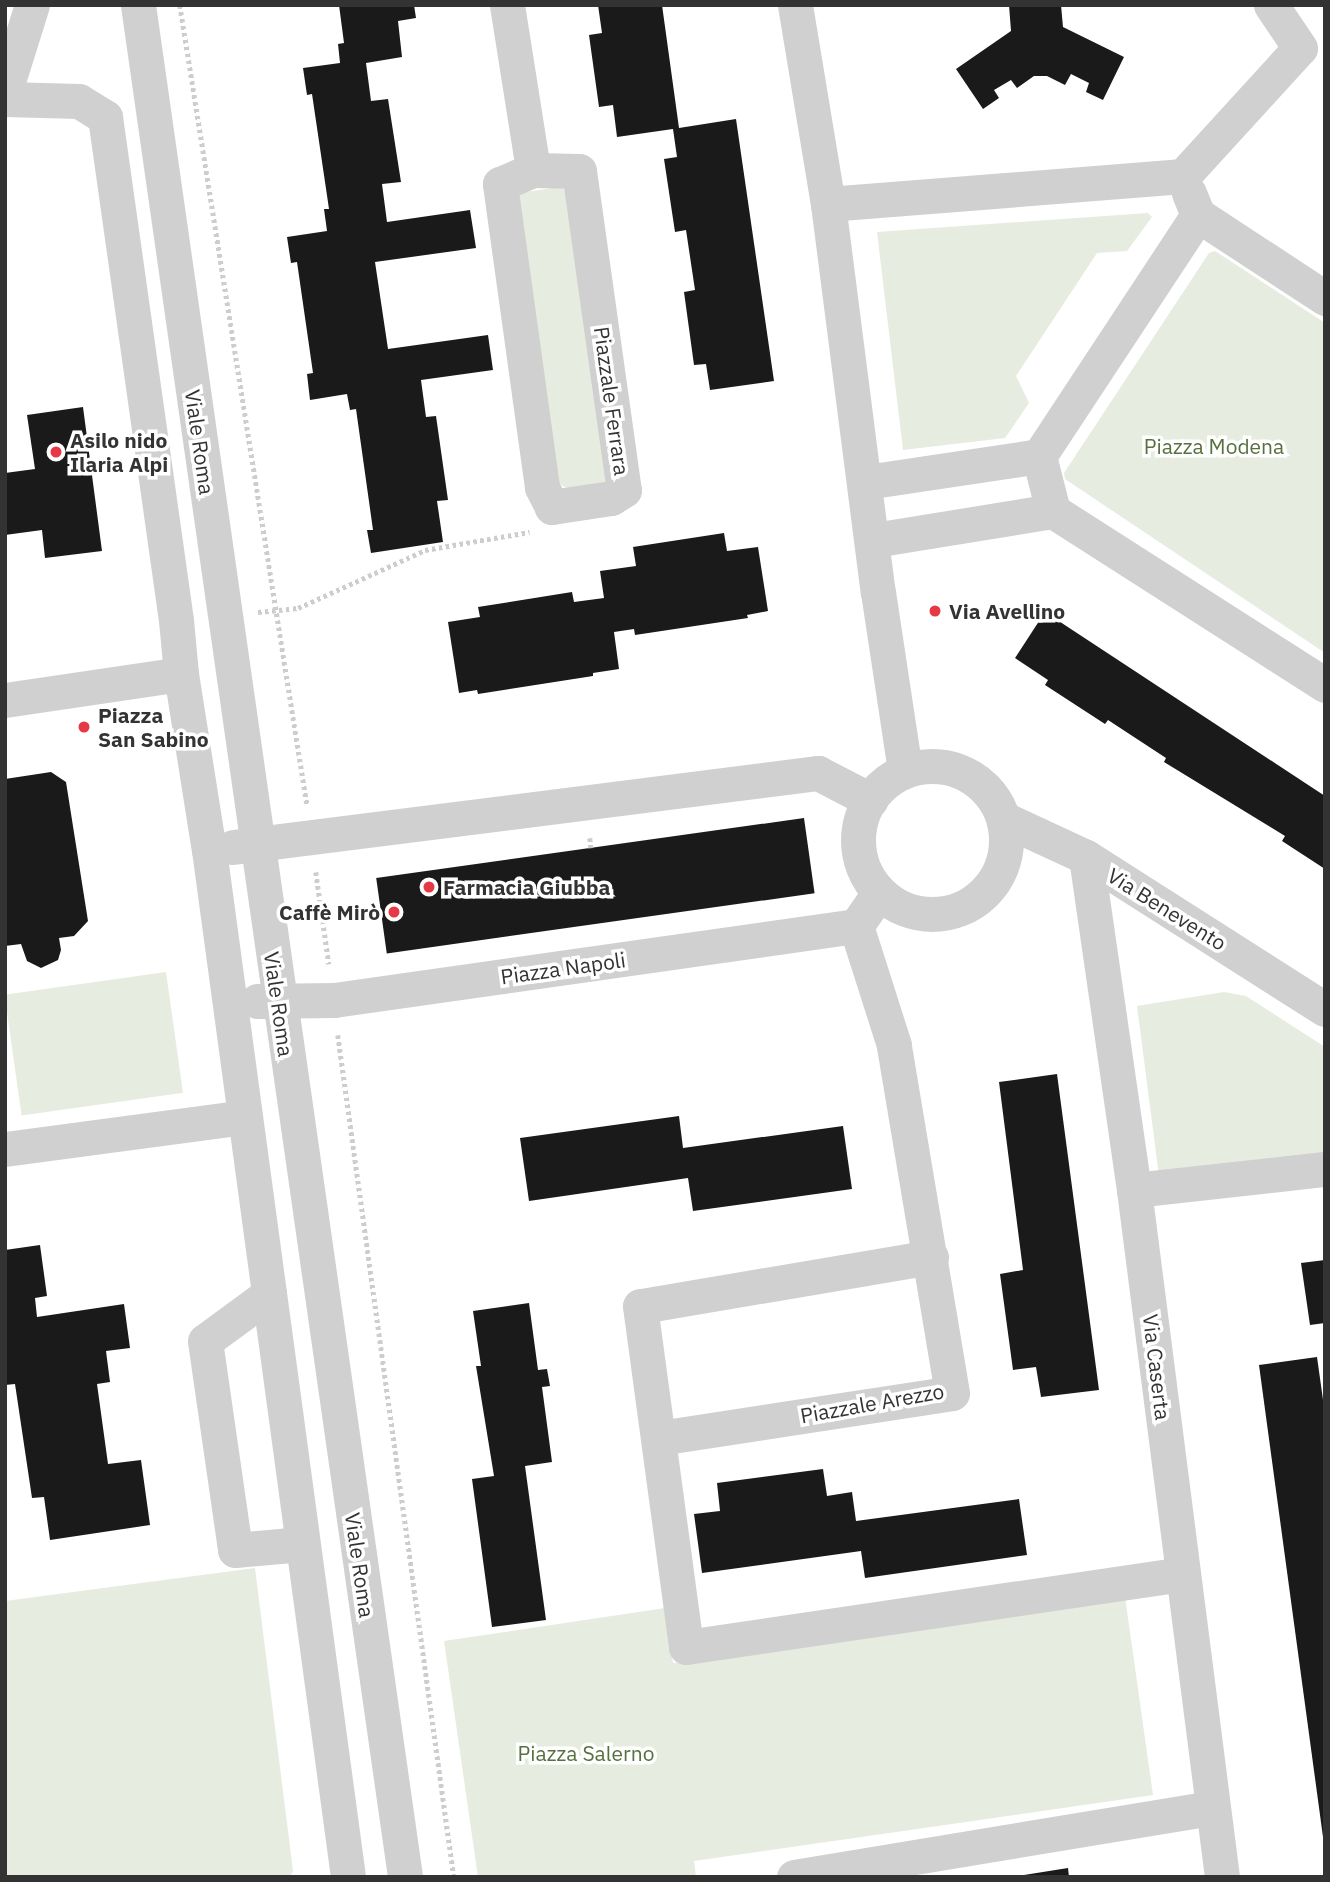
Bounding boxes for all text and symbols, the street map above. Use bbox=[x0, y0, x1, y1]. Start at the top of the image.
street label: Piazzale Ferrara bbox=[589, 325, 635, 477]
street label: Viale Roma bbox=[180, 388, 220, 496]
place label: Asilo nido Ilaria Alpi bbox=[70, 427, 168, 477]
park label: Piazza Modena bbox=[1144, 433, 1284, 459]
marker: Asilo nido Ilaria Alpi bbox=[48, 444, 64, 460]
place label: Via Avellino bbox=[949, 598, 1065, 624]
marker: Via Avellino bbox=[927, 603, 943, 619]
place label: Piazza San Sabino bbox=[98, 702, 209, 752]
marker: Piazza San Sabino bbox=[76, 719, 92, 735]
street label: Via Benevento bbox=[1103, 862, 1231, 956]
place label: Farmacia Giubba bbox=[443, 874, 610, 900]
marker: Farmacia Giubba bbox=[421, 879, 437, 895]
place label: Caffè Mirò bbox=[279, 899, 380, 925]
marker: Caffè Mirò bbox=[386, 904, 402, 920]
street label: Piazza Napoli bbox=[499, 947, 627, 989]
street label: Viale Roma bbox=[259, 950, 299, 1058]
street label: Via Caserta bbox=[1138, 1313, 1176, 1421]
street label: Piazzale Arezzo bbox=[798, 1378, 946, 1428]
street label: Viale Roma bbox=[340, 1511, 380, 1619]
park label: Piazza Salerno bbox=[518, 1740, 654, 1766]

